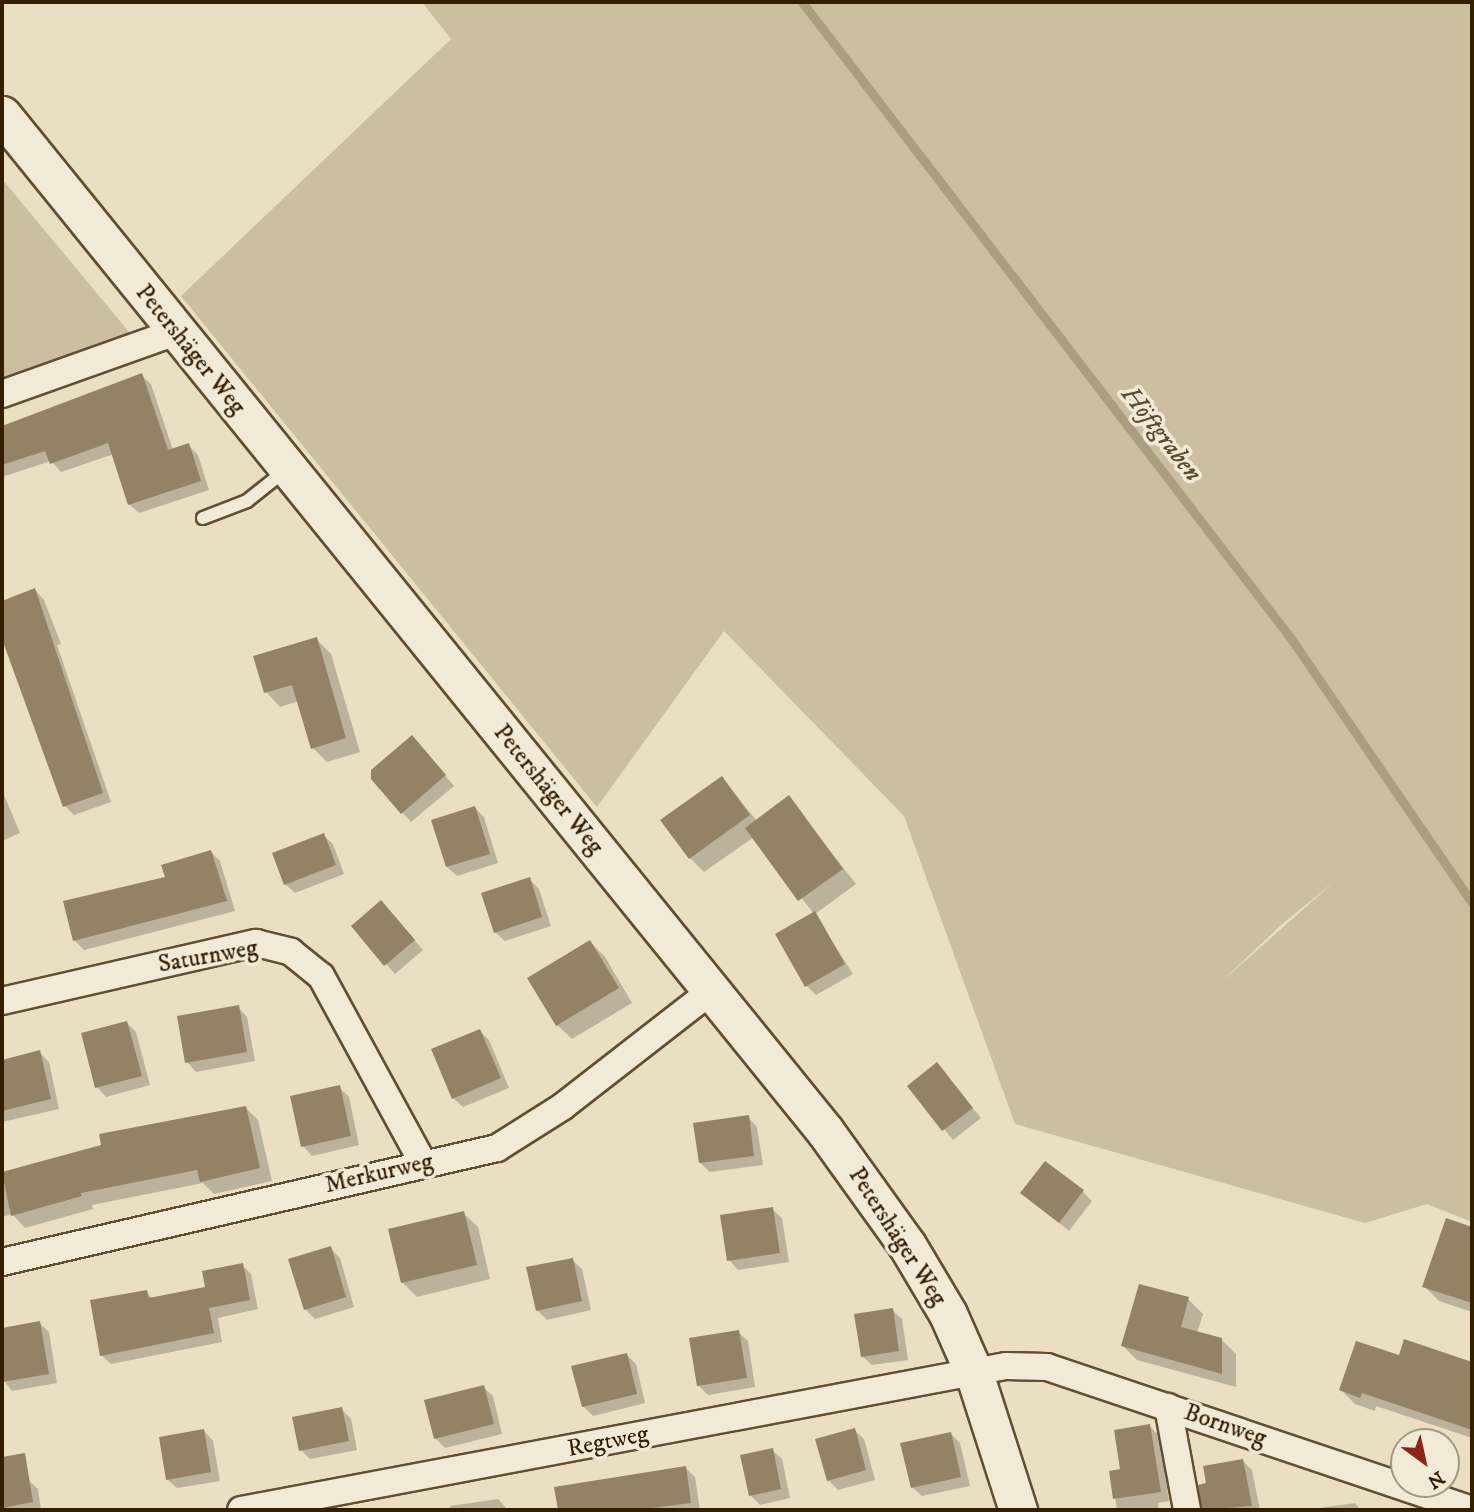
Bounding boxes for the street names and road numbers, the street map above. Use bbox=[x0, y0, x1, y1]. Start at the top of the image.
street label: Petershäger Weg bbox=[129, 279, 251, 421]
street label: Petershäger Weg bbox=[487, 719, 609, 861]
street label: Saturnweg bbox=[156, 934, 260, 980]
street label: Merkurweg bbox=[322, 1148, 436, 1200]
street label: Petershäger Weg bbox=[842, 1162, 952, 1312]
street label: Bornweg bbox=[1180, 1399, 1270, 1453]
street label: Regtweg bbox=[565, 1420, 651, 1464]

